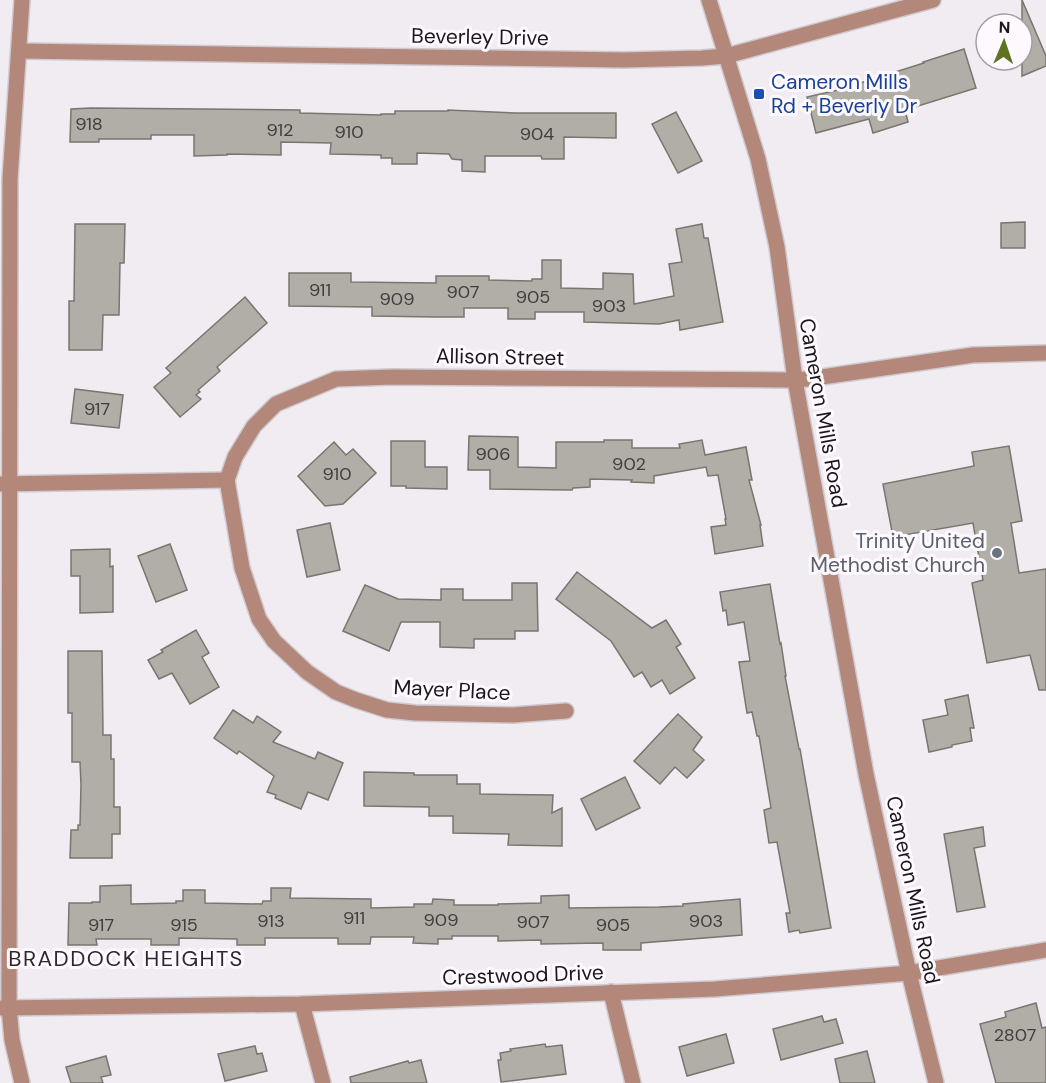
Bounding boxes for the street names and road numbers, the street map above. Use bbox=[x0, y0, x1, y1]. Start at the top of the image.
street label: Beverley Drive bbox=[411, 22, 549, 52]
street label: Cameron Mills Road bbox=[793, 316, 853, 510]
street label: Allison Street bbox=[436, 342, 564, 372]
street label: Mayer Place bbox=[393, 673, 511, 707]
street label: Cameron Mills Road bbox=[879, 793, 947, 987]
street label: Crestwood Drive bbox=[442, 958, 604, 992]

